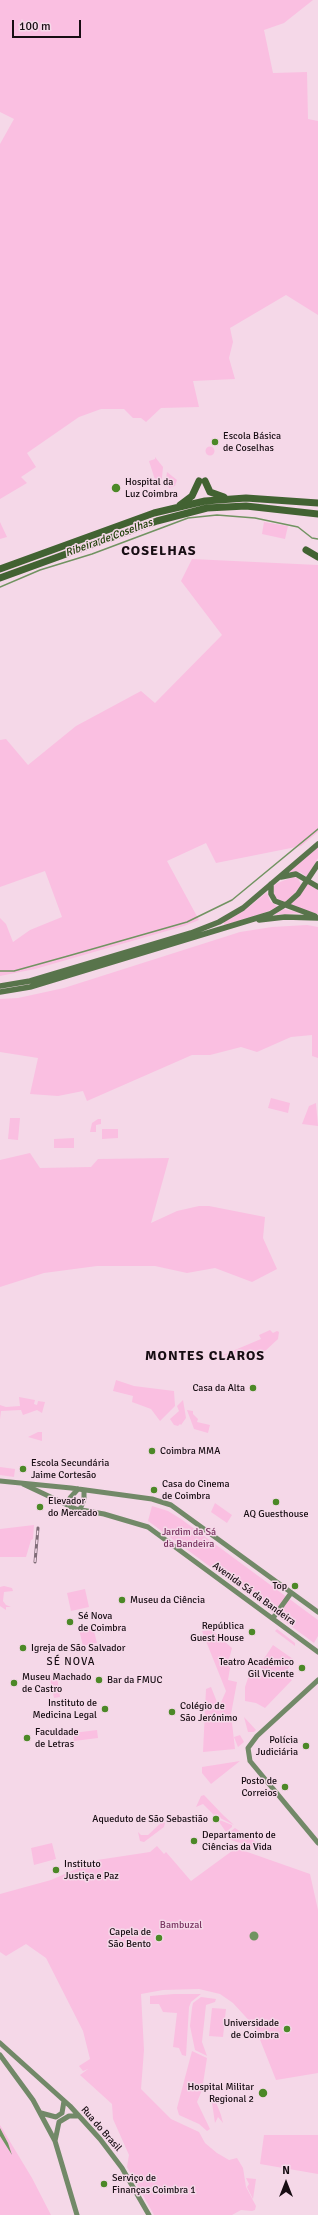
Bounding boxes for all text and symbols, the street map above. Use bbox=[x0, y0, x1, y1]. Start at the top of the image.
scale bar bbox=[14, 12, 83, 38]
text: 100 m bbox=[19, 19, 51, 34]
place label: Escola Básica de Coselhas bbox=[223, 430, 281, 454]
marker: Escola Básica de Coselhas bbox=[210, 437, 220, 447]
place label: Hospital da Luz Coimbra bbox=[125, 476, 178, 500]
marker: Hospital da Luz Coimbra bbox=[110, 482, 122, 494]
water label: Ribeira de Coselhas bbox=[64, 516, 154, 560]
district label: COSELHAS bbox=[121, 543, 197, 559]
district label: MONTES CLAROS bbox=[145, 1348, 265, 1364]
place label: Casa da Alta bbox=[192, 1382, 245, 1394]
marker: Casa da Alta bbox=[248, 1383, 258, 1393]
place label: Coimbra MMA bbox=[160, 1445, 220, 1457]
marker: Coimbra MMA bbox=[147, 1446, 157, 1456]
place label: Escola Secundária Jaime Cortesão bbox=[31, 1457, 109, 1480]
marker: Escola Secundária Jaime Cortesão bbox=[18, 1464, 28, 1474]
place label: Casa do Cinema de Coimbra bbox=[162, 1478, 230, 1502]
marker: Casa do Cinema de Coimbra bbox=[149, 1485, 159, 1495]
place label: Elevador do Mercado bbox=[48, 1495, 98, 1518]
marker: AQ Guesthouse bbox=[271, 1497, 281, 1507]
marker: Elevador do Mercado bbox=[35, 1502, 45, 1512]
place label: AQ Guesthouse bbox=[244, 1508, 308, 1520]
park label: Jardim da Sá da Bandeira bbox=[162, 1526, 216, 1550]
street label: Avenida Sá da Bandeira bbox=[210, 1560, 298, 1628]
place label: Top bbox=[272, 1580, 287, 1592]
marker: Top bbox=[290, 1581, 300, 1591]
place label: Museu da Ciência bbox=[130, 1594, 205, 1606]
marker: Museu da Ciência bbox=[117, 1595, 127, 1605]
place label: Sé Nova de Coimbra bbox=[78, 1610, 126, 1634]
marker: Sé Nova de Coimbra bbox=[65, 1617, 75, 1627]
place label: República Guest House bbox=[190, 1620, 244, 1644]
marker: República Guest House bbox=[247, 1627, 257, 1637]
place label: Igreja de São Salvador bbox=[31, 1642, 125, 1654]
marker: Igreja de São Salvador bbox=[18, 1643, 28, 1653]
district label: SÉ NOVA bbox=[47, 1655, 95, 1669]
place label: Teatro Académico Gil Vicente bbox=[219, 1656, 294, 1680]
marker: Teatro Académico Gil Vicente bbox=[297, 1663, 307, 1673]
place label: Museu Machado de Castro bbox=[22, 1671, 91, 1694]
place label: Bar da FMUC bbox=[107, 1674, 162, 1686]
marker: Bar da FMUC bbox=[94, 1675, 104, 1685]
marker: Museu Machado de Castro bbox=[9, 1678, 19, 1688]
place label: Instituto de Medicina Legal bbox=[32, 1697, 97, 1720]
place label: Colégio de São Jerónimo bbox=[180, 1700, 237, 1724]
marker: Instituto de Medicina Legal bbox=[100, 1704, 110, 1714]
marker: Colégio de São Jerónimo bbox=[167, 1707, 177, 1717]
place label: Faculdade de Letras bbox=[35, 1726, 79, 1750]
marker: Faculdade de Letras bbox=[22, 1733, 32, 1743]
place label: Polícia Judiciária bbox=[256, 1734, 298, 1758]
marker: Polícia Judiciária bbox=[301, 1741, 311, 1751]
place label: Posto de Correios bbox=[241, 1775, 277, 1798]
marker: Posto de Correios bbox=[280, 1782, 290, 1792]
place label: Aqueduto de São Sebastião bbox=[92, 1813, 208, 1825]
marker: Aqueduto de São Sebastião bbox=[211, 1814, 221, 1824]
place label: Departamento de Ciências da Vida bbox=[202, 1829, 276, 1852]
marker: Departamento de Ciências da Vida bbox=[189, 1836, 199, 1846]
place label: Instituto Justiça e Paz bbox=[64, 1858, 119, 1882]
marker: Instituto Justiça e Paz bbox=[51, 1865, 61, 1875]
park label: Bambuzal bbox=[160, 1919, 202, 1931]
place label: Capela de São Bento bbox=[108, 1926, 151, 1950]
marker: Capela de São Bento bbox=[154, 1933, 164, 1943]
place label: Universidade de Coimbra bbox=[223, 2017, 279, 2040]
marker: Universidade de Coimbra bbox=[282, 2024, 292, 2034]
place label: Hospital Militar Regional 2 bbox=[187, 2081, 254, 2104]
marker: Hospital Militar Regional 2 bbox=[257, 2087, 269, 2099]
street label: Rua do Brasil bbox=[78, 2104, 124, 2154]
north arrow bbox=[266, 2163, 306, 2203]
text: N bbox=[282, 2164, 290, 2177]
place label: Serviço de Finanças Coimbra 1 bbox=[112, 2172, 196, 2196]
marker: Serviço de Finanças Coimbra 1 bbox=[99, 2179, 109, 2189]

